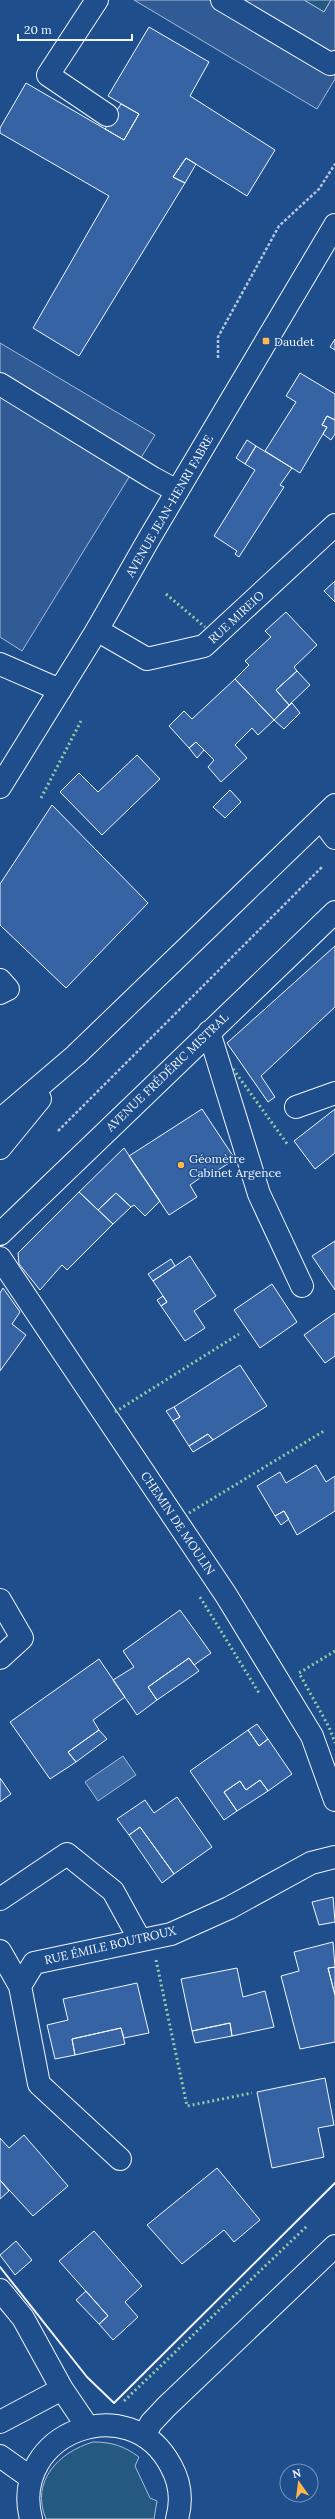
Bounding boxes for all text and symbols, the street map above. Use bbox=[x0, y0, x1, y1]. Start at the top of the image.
scale bar bbox=[18, 16, 132, 42]
text: 20 m bbox=[24, 22, 52, 37]
place label: Daudet bbox=[274, 334, 315, 349]
marker: Daudet bbox=[261, 336, 271, 346]
street label: AVENUE JEAN-HENRI FABRE bbox=[122, 432, 216, 581]
street label: RUE MIREIO bbox=[205, 587, 267, 647]
street label: AVENUE FRÉDÉRIC MISTRAL bbox=[102, 1010, 231, 1135]
place label: Géomètre Cabinet Argence bbox=[189, 1151, 282, 1180]
marker: Géomètre Cabinet Argence bbox=[176, 1160, 186, 1170]
street label: CHEMIN DE MOULIN bbox=[138, 1468, 218, 1578]
street label: RUE ÉMILE BOUTROUX bbox=[43, 1923, 177, 1967]
north arrow bbox=[279, 2463, 319, 2503]
text: N bbox=[291, 2465, 303, 2481]

